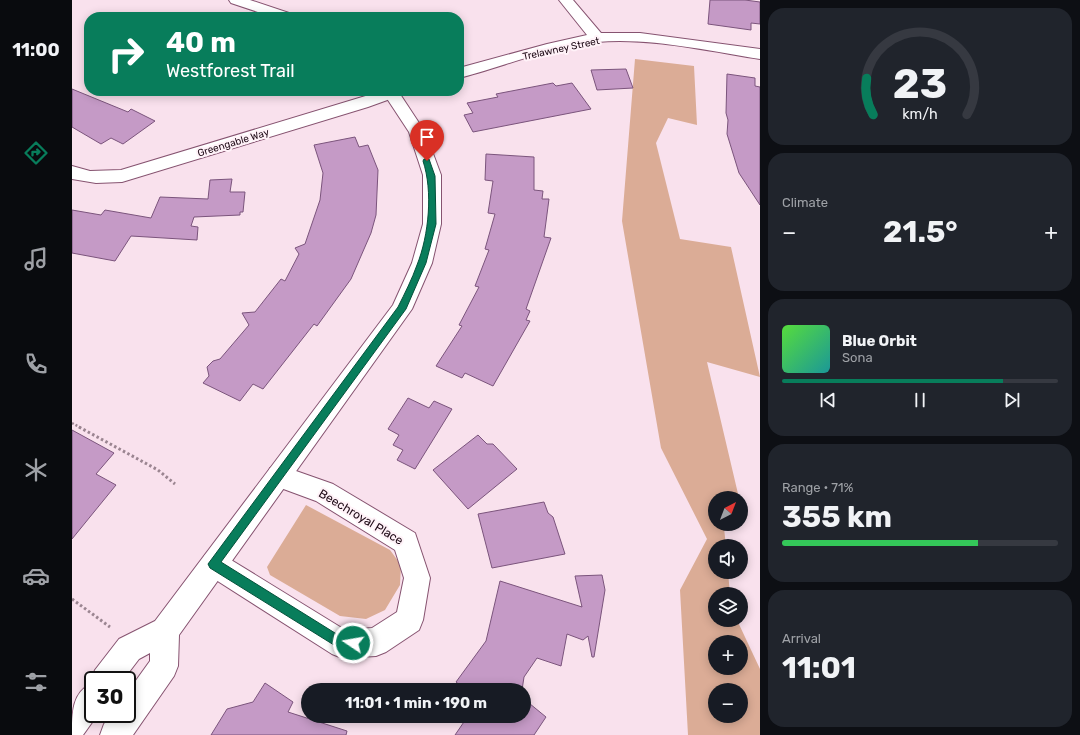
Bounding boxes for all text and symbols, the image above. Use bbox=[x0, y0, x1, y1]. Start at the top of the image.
text: 40 m bbox=[166, 26, 236, 59]
icon: right bbox=[100, 28, 152, 80]
street label: Trelawney Street bbox=[522, 35, 601, 63]
text: 11:00 bbox=[12, 39, 60, 61]
text: 23 bbox=[893, 59, 947, 108]
text: Westforest Trail bbox=[166, 60, 295, 82]
text: km/h bbox=[902, 105, 938, 122]
pin bbox=[410, 120, 444, 161]
street label: Greengable Way bbox=[196, 126, 271, 160]
icon: arrive bbox=[416, 126, 438, 148]
icon: directions bbox=[22, 139, 50, 167]
text: Climate bbox=[782, 195, 828, 210]
text: 21.5° bbox=[883, 214, 958, 250]
text: − bbox=[782, 219, 796, 246]
text: + bbox=[1044, 219, 1058, 246]
icon: music bbox=[22, 245, 50, 273]
text: Blue Orbit bbox=[842, 332, 917, 350]
icon: phone bbox=[22, 350, 50, 378]
text: Sona bbox=[842, 350, 873, 365]
icon: previous bbox=[817, 389, 839, 411]
icon: pause bbox=[909, 389, 931, 411]
icon: next bbox=[1001, 389, 1023, 411]
icon: climate bbox=[22, 456, 50, 484]
text: Range · 71% bbox=[782, 480, 853, 495]
street label: Beechroyal Place bbox=[316, 486, 406, 548]
north arrow bbox=[708, 491, 748, 531]
map controls bbox=[708, 491, 748, 723]
text: 355 km bbox=[782, 499, 892, 535]
button: sound bbox=[708, 539, 748, 579]
icon: car bbox=[22, 562, 50, 590]
button: layers bbox=[708, 587, 748, 627]
position arrow bbox=[332, 622, 374, 664]
text: Arrival bbox=[782, 631, 821, 646]
button: + bbox=[708, 635, 748, 675]
text: 11:01 bbox=[782, 650, 856, 686]
icon: filters bbox=[22, 668, 50, 696]
speed limit sign: 30 bbox=[84, 671, 136, 723]
button: − bbox=[708, 683, 748, 723]
text: 11:01 · 1 min · 190 m bbox=[345, 694, 487, 712]

